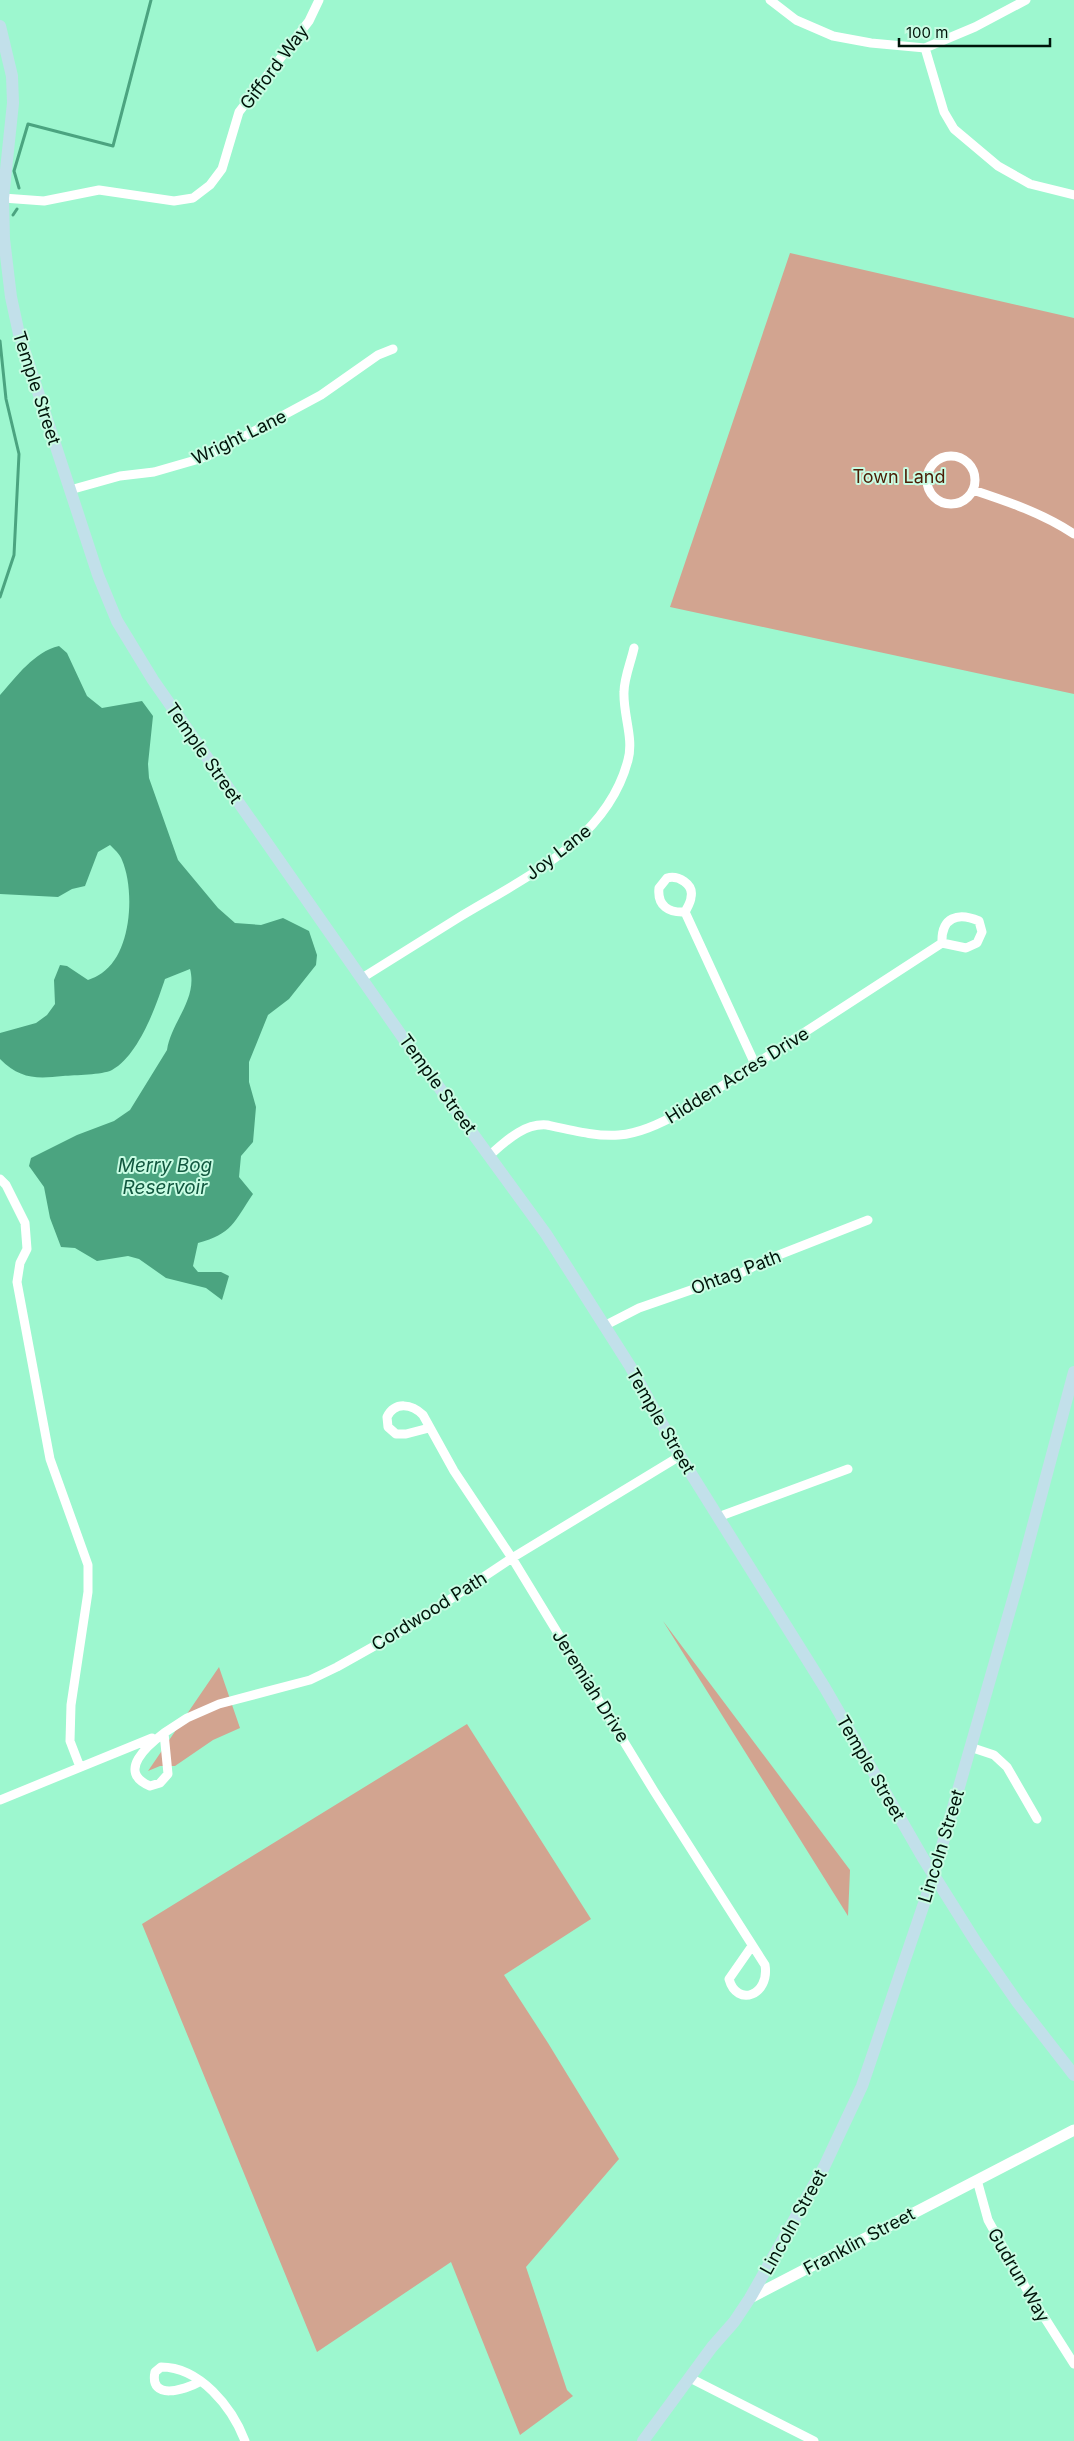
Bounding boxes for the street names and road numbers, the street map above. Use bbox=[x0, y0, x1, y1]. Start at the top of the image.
street label: Gifford Way bbox=[236, 21, 312, 113]
street label: Temple Street bbox=[9, 329, 65, 448]
street label: Wright Lane bbox=[188, 405, 290, 469]
street label: Temple Street bbox=[161, 699, 247, 808]
street label: Joy Lane bbox=[521, 820, 595, 884]
street label: Hidden Acres Drive bbox=[662, 1022, 812, 1128]
street label: Temple Street bbox=[395, 1030, 481, 1138]
street label: Ohtag Path bbox=[688, 1245, 784, 1299]
street label: Temple Street bbox=[622, 1365, 700, 1478]
street label: Cordwood Path bbox=[368, 1567, 490, 1655]
street label: Jeremiah Drive bbox=[548, 1626, 634, 1746]
street label: Temple Street bbox=[832, 1712, 910, 1825]
street label: Lincoln Street bbox=[914, 1787, 968, 1905]
street label: Lincoln Street bbox=[755, 2166, 831, 2278]
street label: Franklin Street bbox=[800, 2203, 918, 2279]
street label: Gudrun Way bbox=[984, 2224, 1054, 2326]

